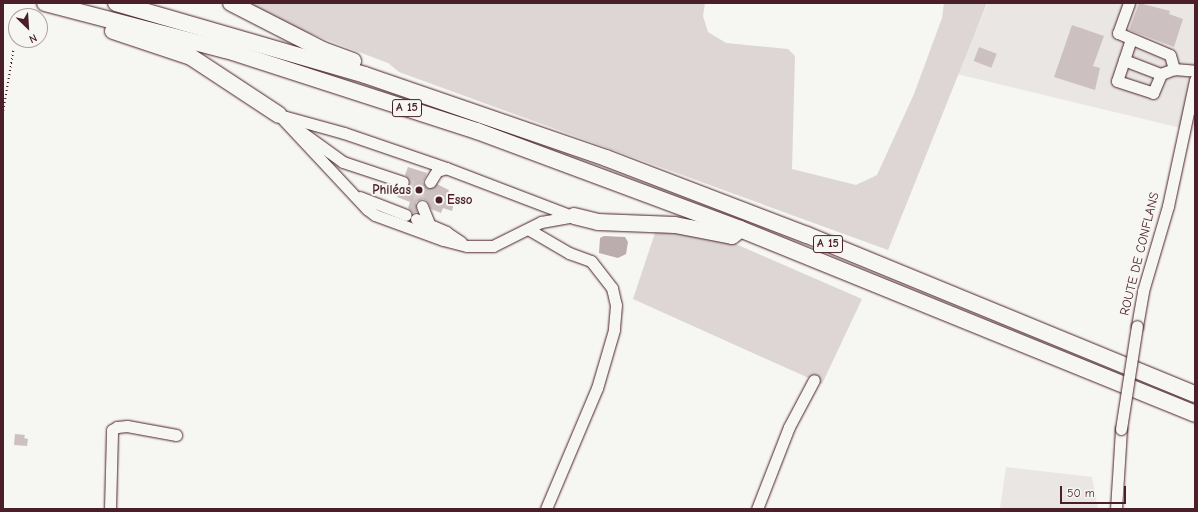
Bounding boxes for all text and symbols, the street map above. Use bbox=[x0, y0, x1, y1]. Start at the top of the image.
north arrow bbox=[8, 8, 48, 48]
text: N bbox=[27, 31, 39, 46]
road number: A 15 bbox=[392, 98, 422, 118]
place label: Philéas bbox=[372, 182, 411, 198]
marker: Philéas bbox=[414, 185, 424, 195]
street label: ROUTE DE CONFLANS bbox=[1117, 191, 1163, 317]
place label: Esso bbox=[447, 192, 472, 208]
marker: Esso bbox=[434, 195, 444, 205]
road number: A 15 bbox=[813, 234, 843, 254]
scale bar bbox=[1062, 478, 1128, 504]
text: 50 m bbox=[1067, 486, 1095, 500]

